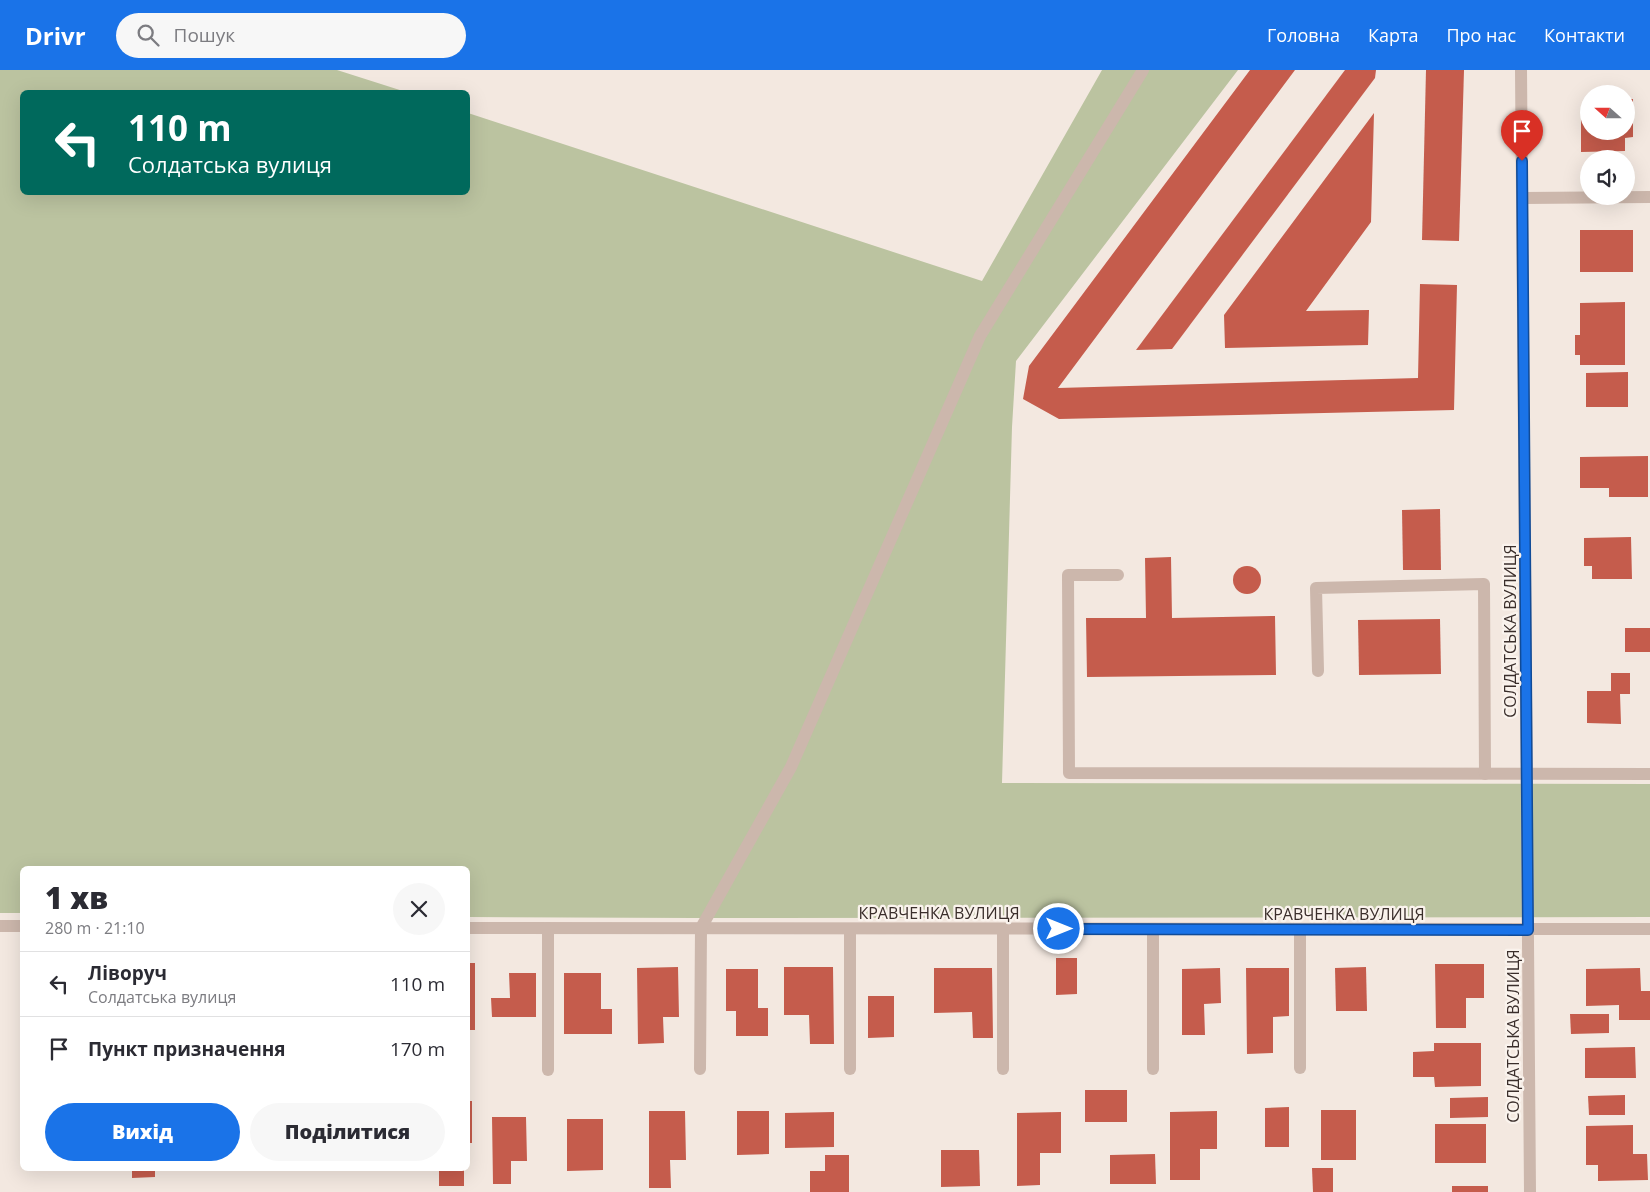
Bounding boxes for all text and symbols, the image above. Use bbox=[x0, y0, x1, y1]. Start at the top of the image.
search box bbox=[116, 13, 466, 58]
text: Drivr bbox=[25, 19, 86, 52]
icon: search bbox=[134, 21, 162, 49]
text: Пошук bbox=[174, 22, 235, 48]
text: Головна bbox=[1267, 23, 1340, 47]
text: Карта bbox=[1368, 23, 1418, 47]
text: Про нас bbox=[1446, 23, 1516, 47]
text: Контакти bbox=[1544, 23, 1625, 47]
north arrow bbox=[1580, 85, 1635, 140]
map controls bbox=[1580, 85, 1635, 205]
text: 110 m bbox=[128, 104, 232, 151]
icon: left bbox=[45, 110, 110, 175]
pin bbox=[1501, 110, 1543, 161]
icon: arrive bbox=[1508, 117, 1536, 145]
text: Солдатська вулиця bbox=[128, 149, 332, 179]
button: sound bbox=[1580, 150, 1635, 205]
street label: СОЛДАТСЬКА ВУЛИЦЯ bbox=[1499, 544, 1521, 718]
text: 1 хв bbox=[45, 877, 108, 918]
button: close bbox=[393, 883, 445, 935]
street label: КРАВЧЕНКА ВУЛИЦЯ bbox=[858, 902, 1020, 924]
position arrow bbox=[1032, 902, 1084, 954]
street label: КРАВЧЕНКА ВУЛИЦЯ bbox=[1263, 903, 1425, 925]
text: 280 m · 21:10 bbox=[45, 917, 145, 939]
street label: СОЛДАТСЬКА ВУЛИЦЯ bbox=[1502, 949, 1524, 1123]
text: Ліворуч bbox=[88, 960, 167, 986]
icon: left bbox=[45, 970, 73, 998]
text: 110 m bbox=[390, 971, 445, 997]
text: Солдатська вулиця bbox=[88, 986, 236, 1008]
icon: arrive bbox=[45, 1035, 73, 1063]
text: Пункт призначення bbox=[88, 1036, 286, 1062]
text: 170 m bbox=[390, 1036, 445, 1062]
button: Вихід bbox=[45, 1103, 240, 1161]
button: Поділитися bbox=[250, 1103, 445, 1161]

